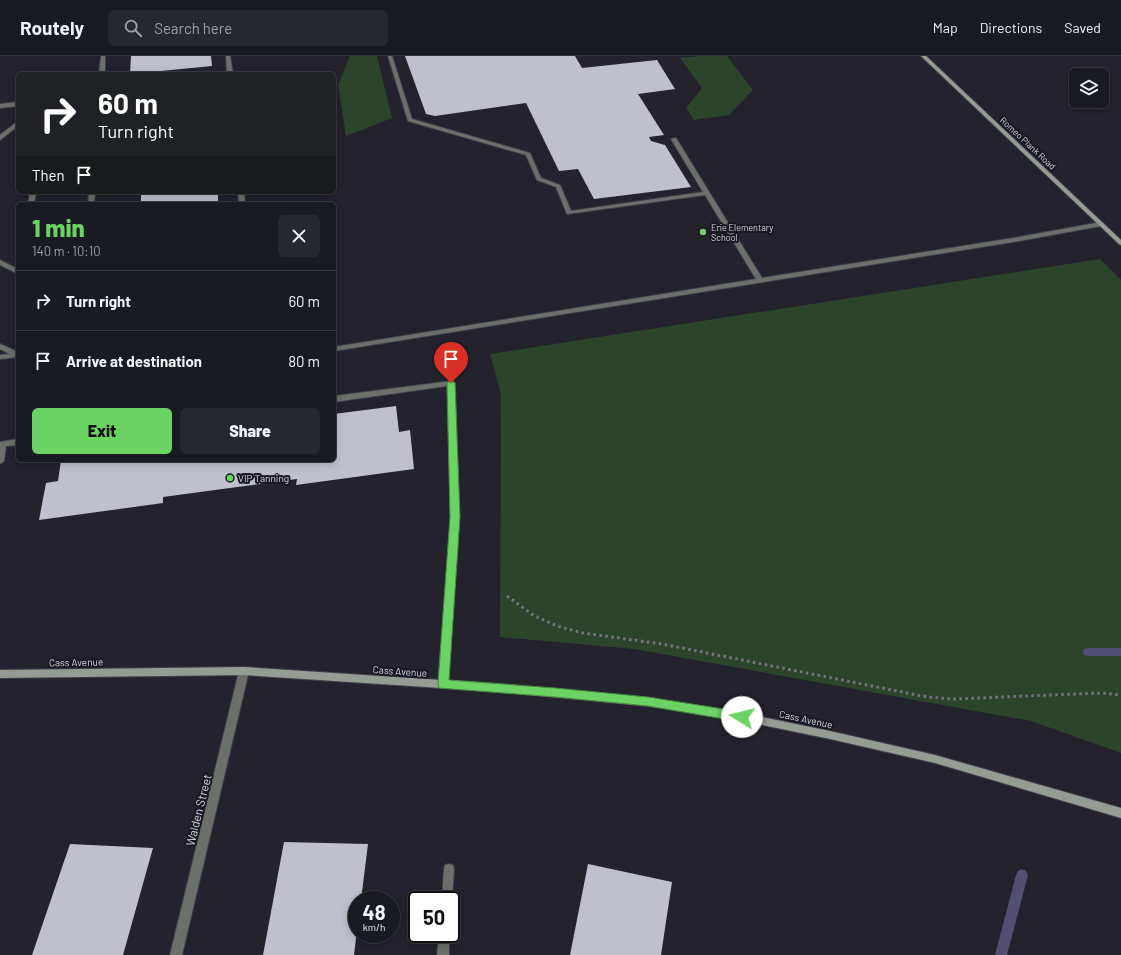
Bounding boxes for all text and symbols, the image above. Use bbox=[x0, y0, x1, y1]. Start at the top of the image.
search box bbox=[108, 10, 388, 46]
text: Routely bbox=[20, 16, 84, 39]
icon: search bbox=[122, 17, 144, 39]
text: Search here bbox=[154, 19, 232, 37]
text: Map bbox=[933, 19, 958, 36]
text: Directions bbox=[980, 19, 1042, 36]
text: Saved bbox=[1064, 19, 1101, 36]
map controls bbox=[1069, 68, 1109, 108]
button: layers bbox=[1069, 68, 1109, 108]
text: 60 m bbox=[98, 86, 158, 120]
icon: right bbox=[32, 88, 84, 140]
street label: Romeo Plank Road bbox=[998, 114, 1058, 172]
text: Turn right bbox=[98, 120, 174, 142]
icon: arrive bbox=[73, 164, 95, 186]
text: Then bbox=[32, 166, 65, 184]
text: 1 min bbox=[32, 213, 85, 242]
button: close bbox=[278, 215, 320, 257]
place label: Erie Elementary School bbox=[711, 222, 774, 243]
marker: Erie Elementary School bbox=[698, 227, 708, 237]
text: 140 m · 10:10 bbox=[32, 243, 101, 259]
icon: right bbox=[32, 290, 54, 312]
text: Turn right bbox=[66, 292, 131, 310]
text: 60 m bbox=[288, 292, 320, 310]
pin bbox=[434, 342, 468, 383]
icon: arrive bbox=[440, 348, 462, 370]
icon: arrive bbox=[32, 350, 54, 372]
text: Arrive at destination bbox=[66, 352, 202, 370]
text: 80 m bbox=[288, 352, 320, 370]
button: Exit bbox=[32, 408, 172, 454]
button: Share bbox=[180, 408, 320, 454]
place label: VIP Tanning bbox=[238, 472, 289, 484]
marker: VIP Tanning bbox=[225, 473, 235, 483]
street label: Cass Avenue bbox=[49, 656, 103, 668]
street label: Cass Avenue bbox=[372, 663, 428, 679]
position arrow bbox=[721, 696, 763, 738]
street label: Cass Avenue bbox=[778, 707, 834, 731]
street label: Walden Street bbox=[182, 773, 214, 847]
speed limit sign: 50 bbox=[408, 891, 460, 943]
text: 48 bbox=[363, 900, 385, 924]
text: km/h bbox=[363, 921, 385, 933]

